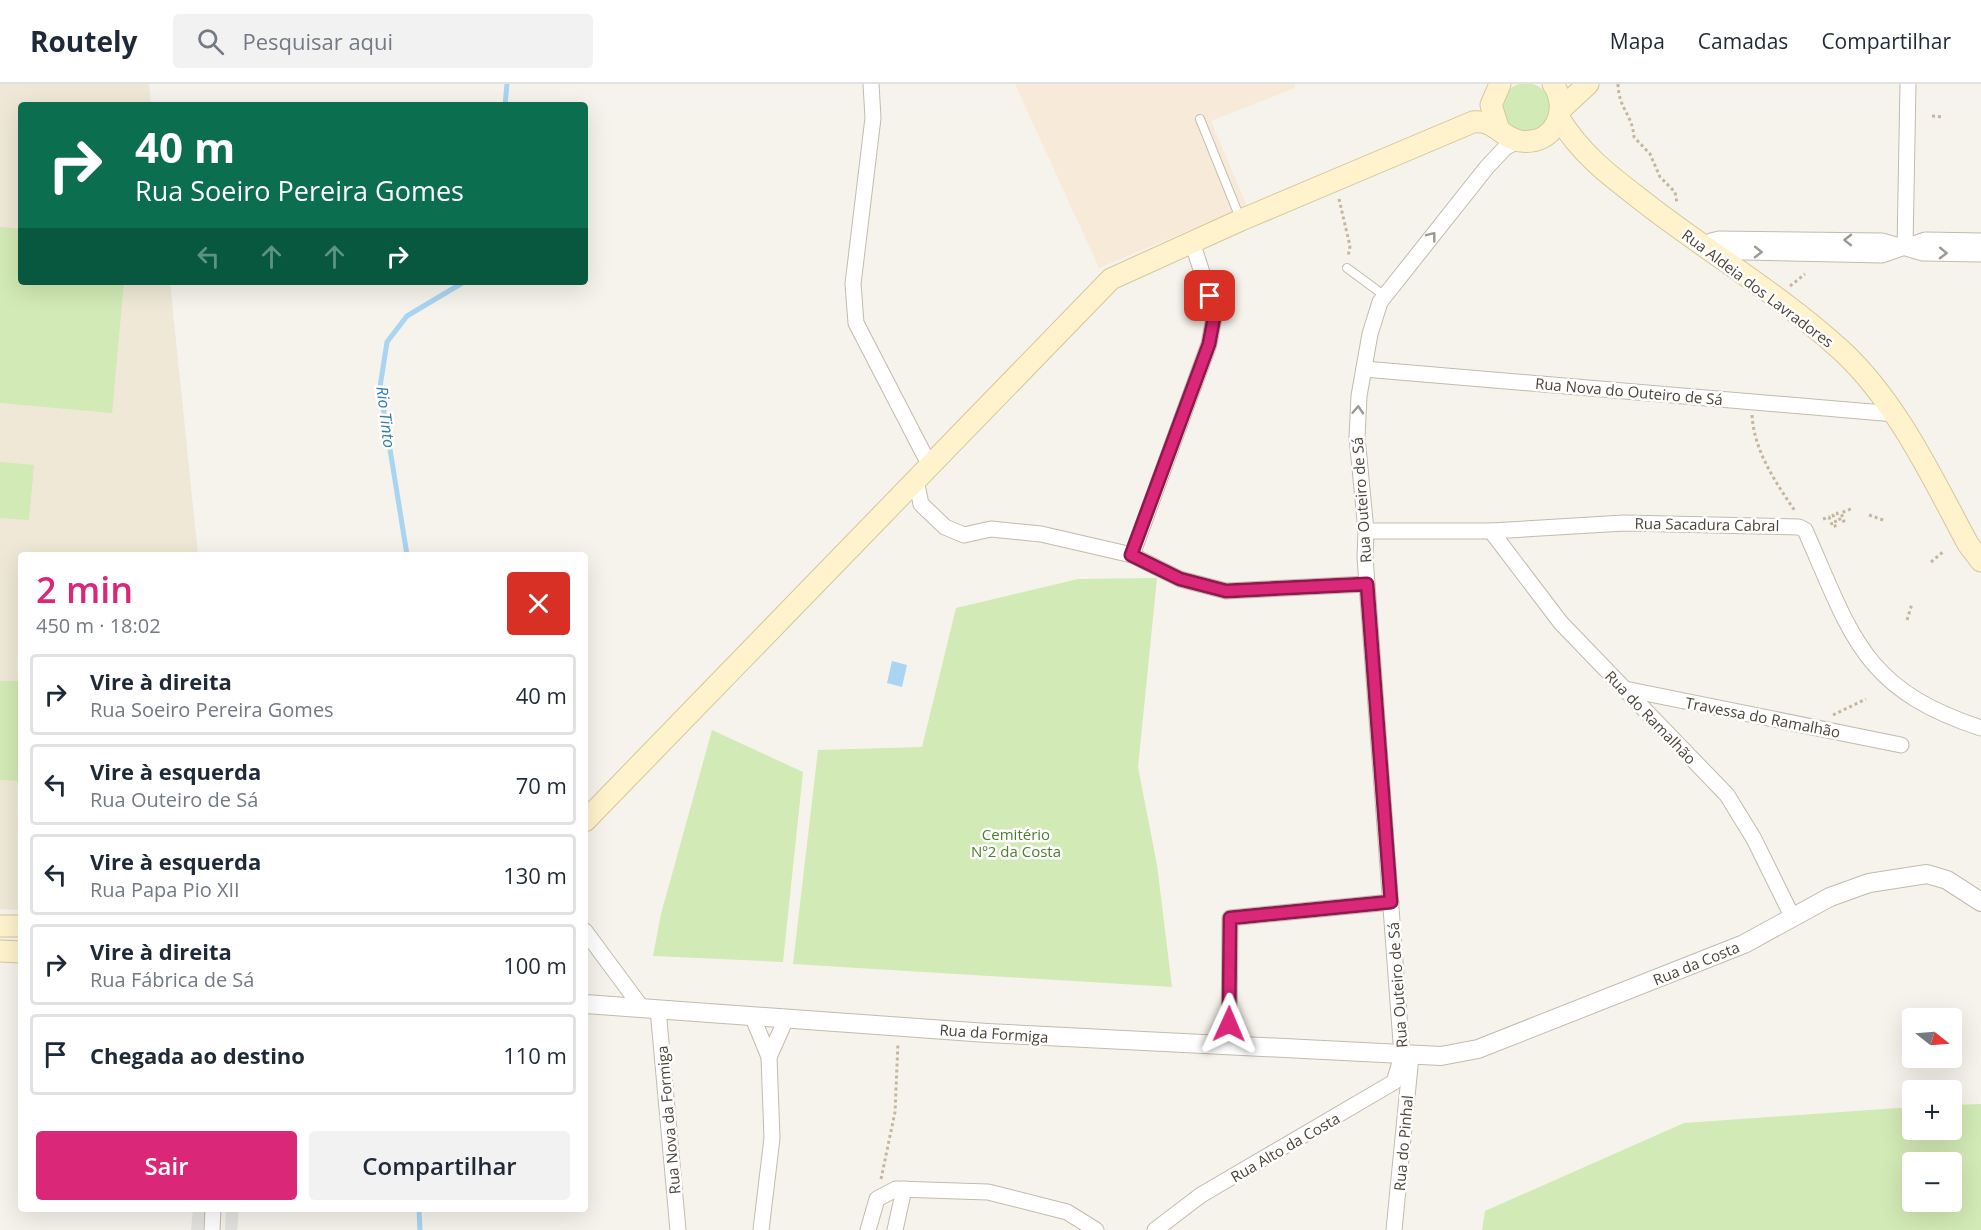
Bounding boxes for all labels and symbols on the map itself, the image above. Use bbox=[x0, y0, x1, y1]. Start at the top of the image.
street label: Rua Aldeia dos Lavradores bbox=[1678, 224, 1838, 352]
one-way arrow bbox=[1424, 231, 1435, 242]
one-way arrow bbox=[1843, 234, 1852, 247]
one-way arrow bbox=[1753, 246, 1762, 258]
one-way arrow bbox=[1938, 247, 1947, 260]
pin bbox=[1184, 270, 1235, 321]
street label: Rua Nova do Outeiro de Sá bbox=[1534, 373, 1724, 409]
water label: Rio Tinto bbox=[371, 385, 401, 449]
one-way arrow bbox=[1351, 406, 1364, 415]
street label: Rua Outeiro de Sá bbox=[1347, 436, 1375, 564]
street label: Rua Sacadura Cabral bbox=[1634, 513, 1780, 535]
street label: Rua do Ramalhão bbox=[1601, 666, 1701, 768]
street label: Travessa do Ramalhão bbox=[1684, 692, 1842, 742]
park label: Cemitério Nº2 da Costa bbox=[971, 824, 1061, 861]
street label: Rua Outeiro de Sá bbox=[1383, 921, 1411, 1049]
street label: Rua da Costa bbox=[1650, 937, 1742, 989]
position arrow bbox=[1197, 992, 1261, 1056]
north arrow bbox=[1902, 1008, 1962, 1068]
street label: Rua da Formiga bbox=[939, 1019, 1049, 1047]
street label: Rua Nova da Formiga bbox=[652, 1045, 684, 1195]
street label: Rua do Pinhal bbox=[1389, 1094, 1417, 1192]
street label: Rua Alto da Costa bbox=[1227, 1108, 1343, 1186]

